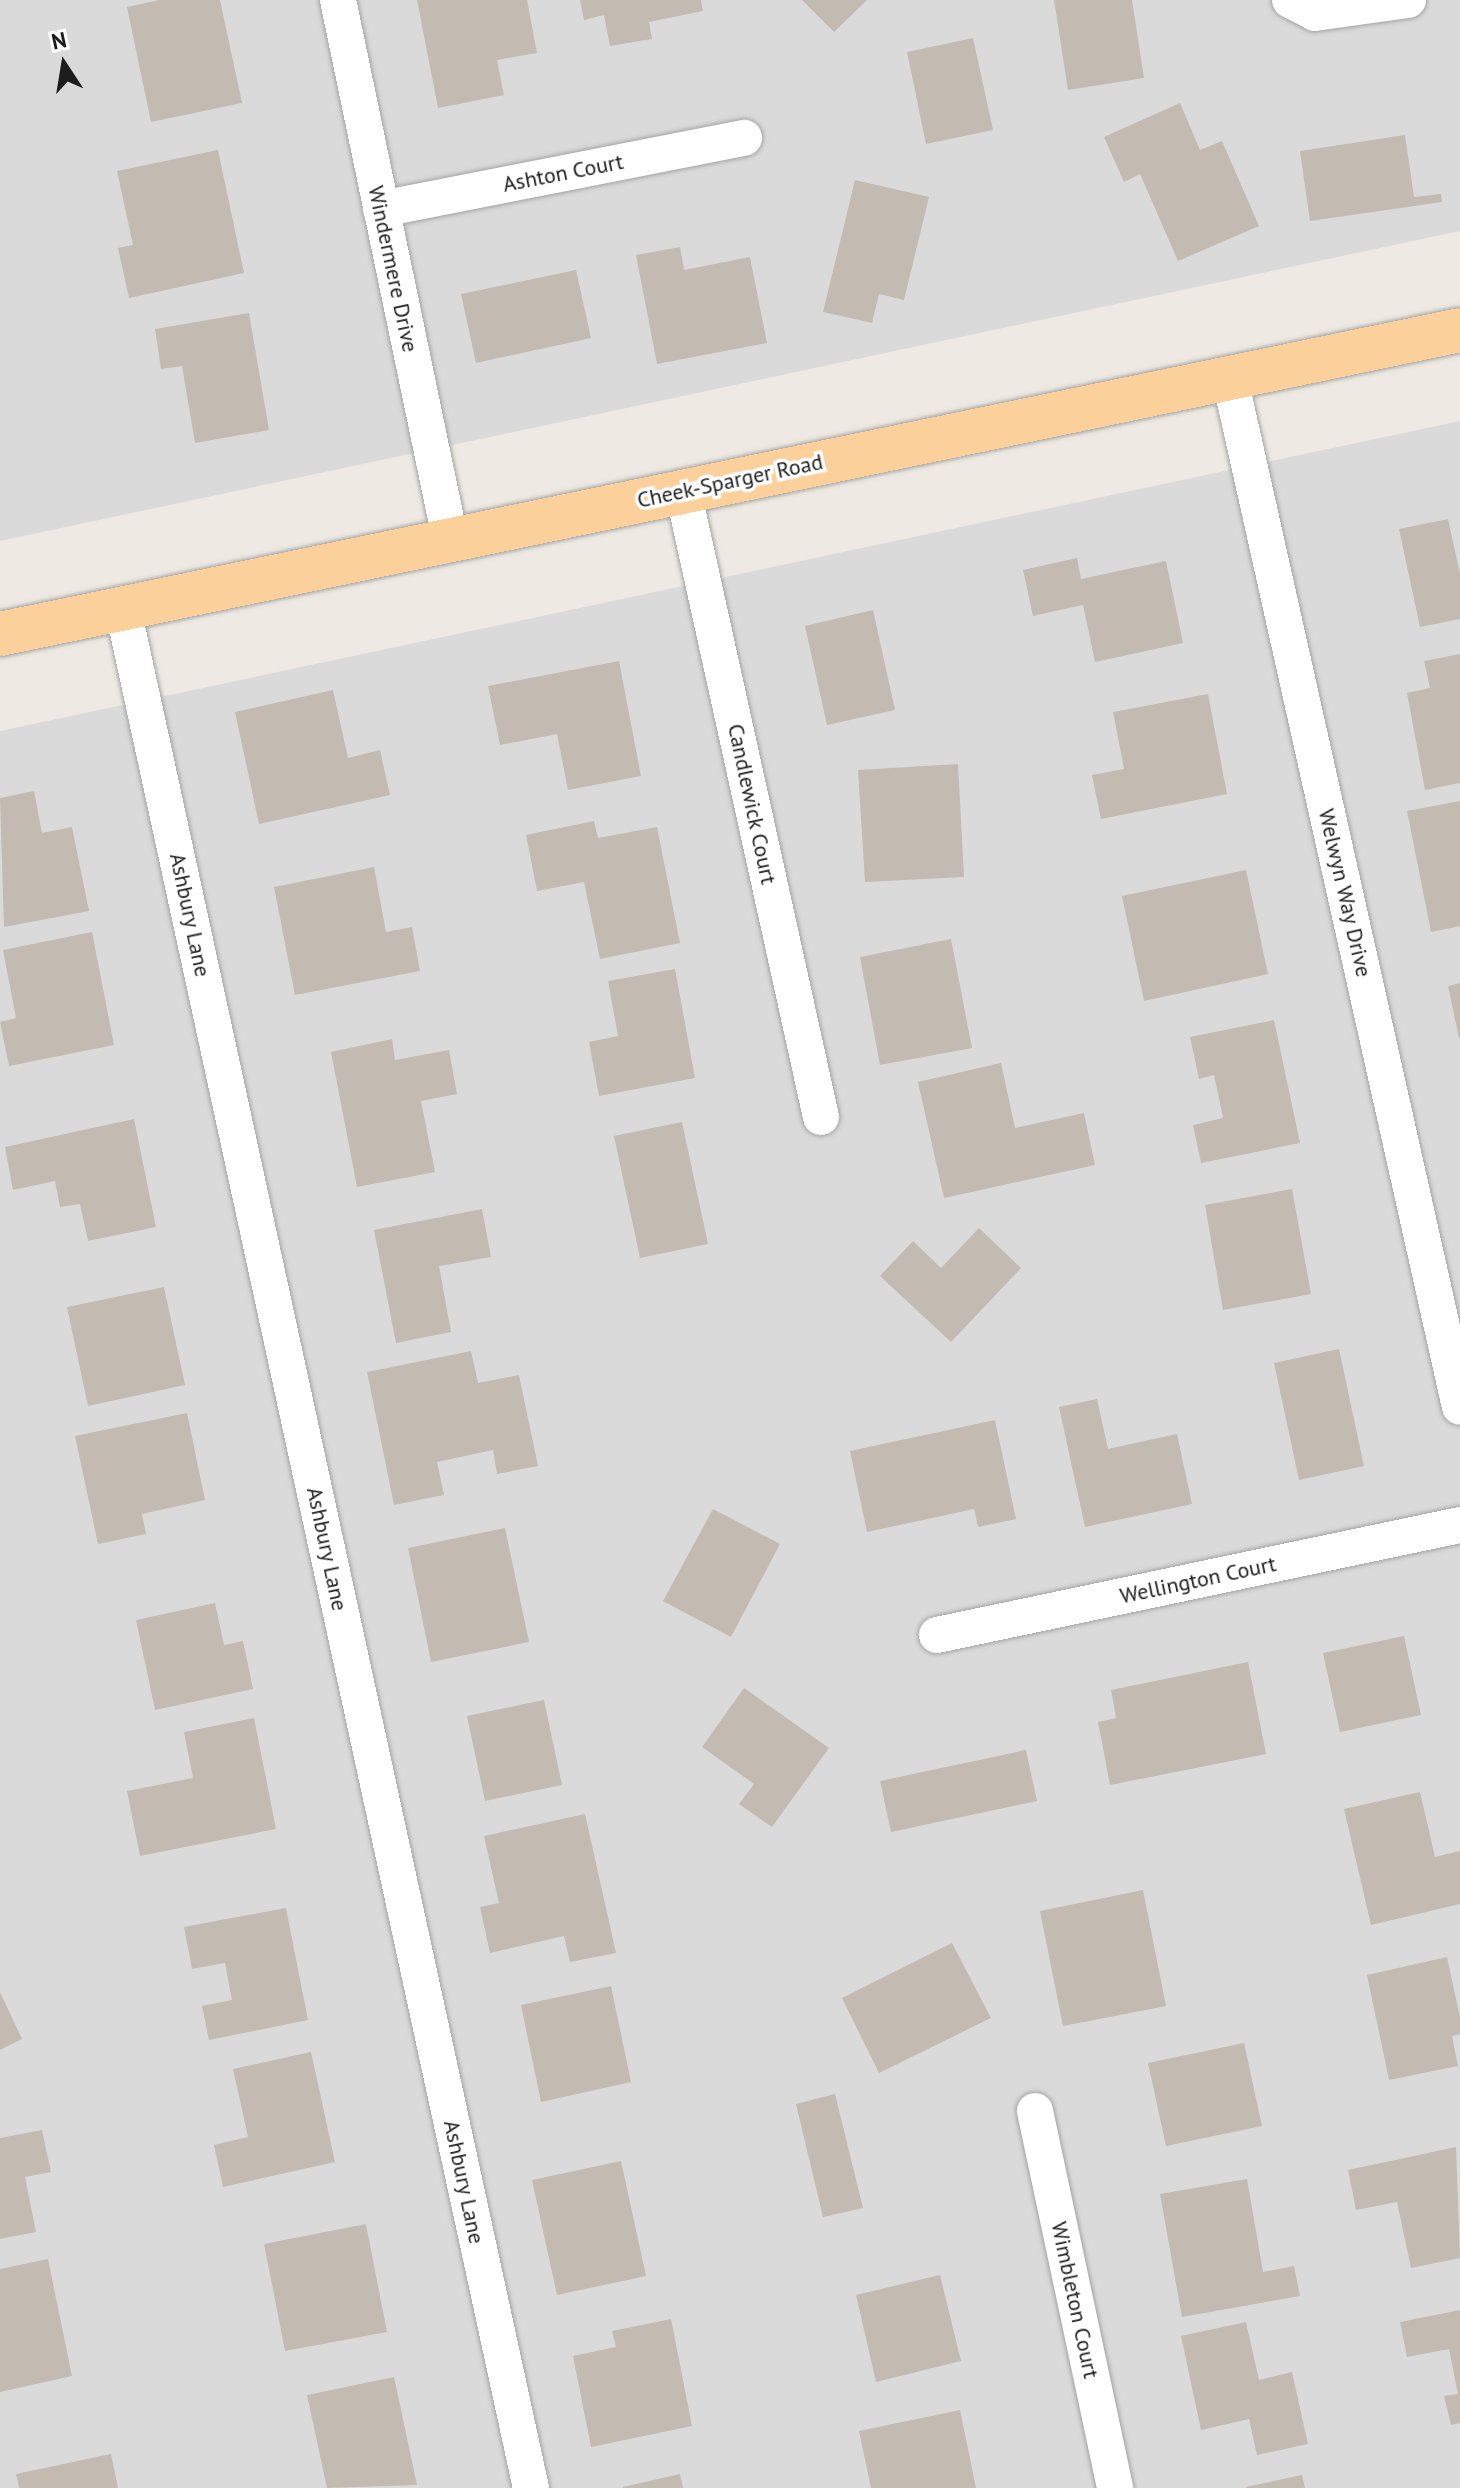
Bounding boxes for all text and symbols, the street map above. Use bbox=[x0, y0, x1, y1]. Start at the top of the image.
north arrow bbox=[24, 24, 104, 104]
text: N bbox=[49, 25, 69, 56]
street label: Ashton Court bbox=[501, 148, 625, 198]
street label: Windermere Drive bbox=[362, 183, 424, 355]
street label: Cheek-Sparger Road bbox=[635, 448, 825, 514]
street label: Candlewick Court bbox=[722, 721, 782, 887]
street label: Welwyn Way Drive bbox=[1313, 806, 1377, 980]
street label: Ashbury Lane bbox=[164, 850, 216, 980]
street label: Ashbury Lane bbox=[301, 1484, 353, 1614]
street label: Wellington Court bbox=[1117, 1551, 1279, 1609]
street label: Ashbury Lane bbox=[438, 2117, 490, 2247]
street label: Wimbleton Court bbox=[1046, 2219, 1104, 2381]

